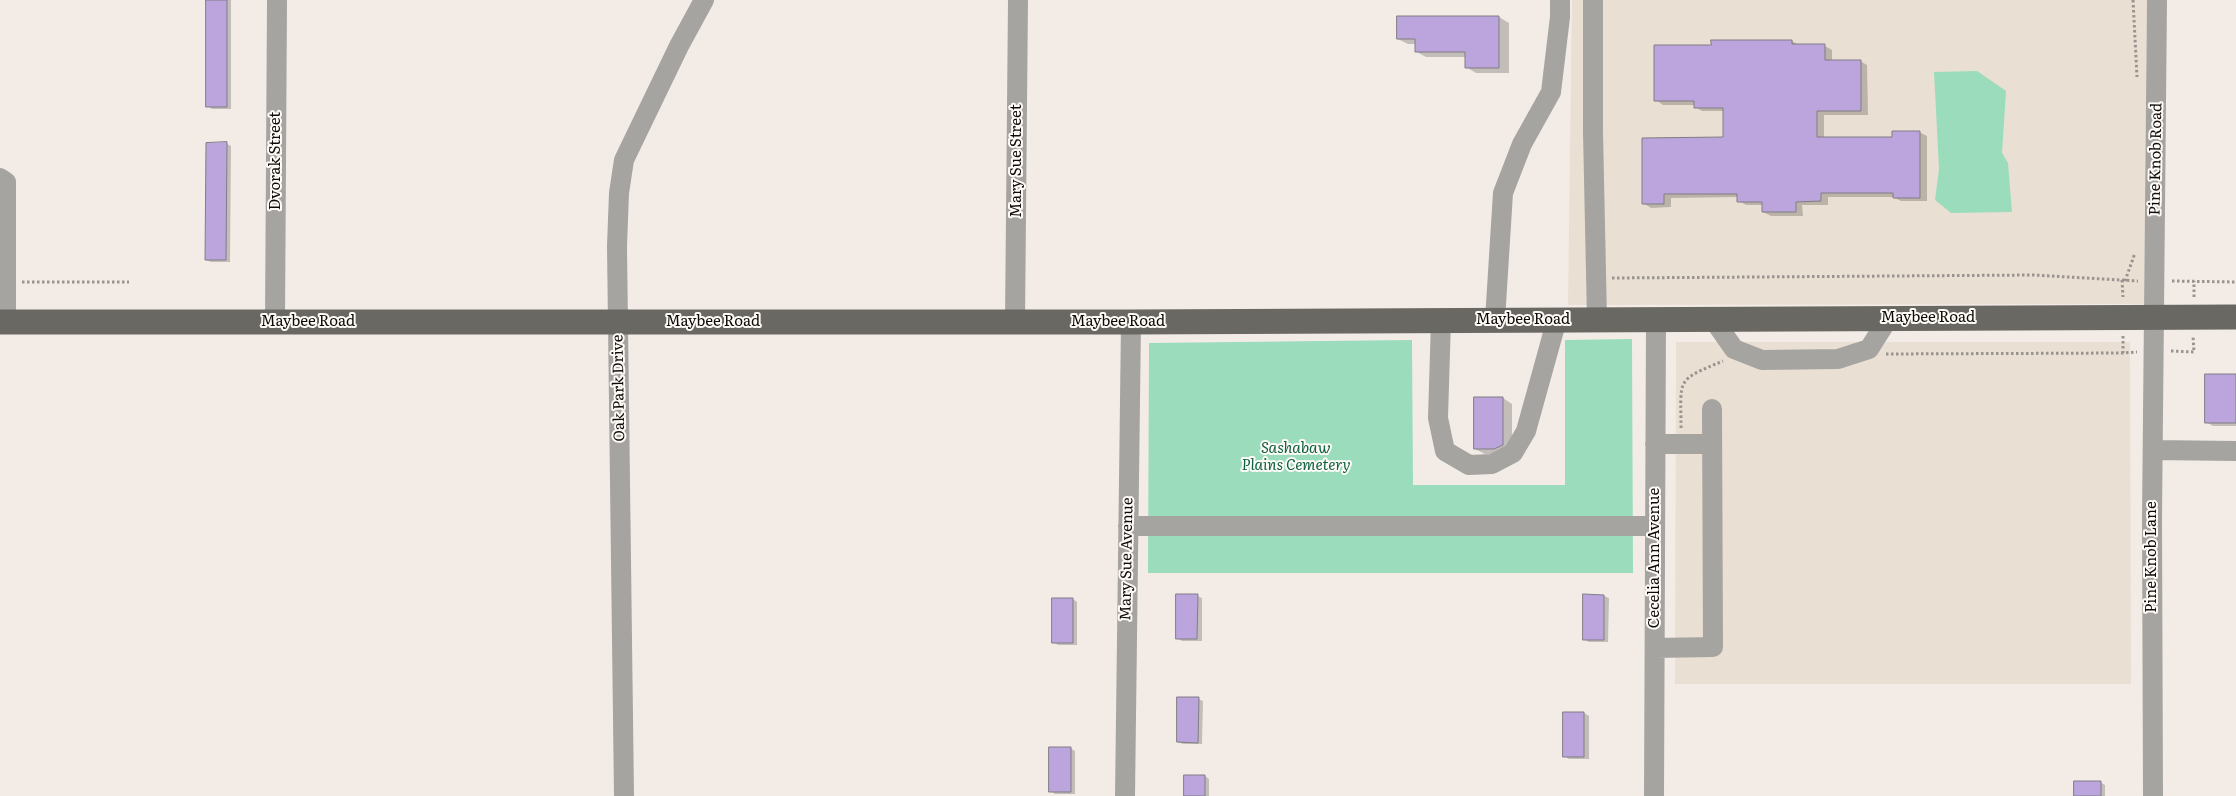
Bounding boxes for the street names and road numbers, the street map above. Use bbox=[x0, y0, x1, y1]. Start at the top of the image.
street label: Pine Knob Road bbox=[2146, 103, 2166, 215]
street label: Mary Sue Street bbox=[1008, 104, 1026, 218]
street label: Dvorak Street bbox=[267, 112, 285, 210]
street label: Maybee Road bbox=[1881, 309, 1975, 327]
street label: Maybee Road bbox=[1476, 311, 1570, 329]
street label: Maybee Road bbox=[261, 313, 355, 331]
street label: Maybee Road bbox=[666, 313, 760, 331]
street label: Maybee Road bbox=[1071, 313, 1165, 331]
street label: Oak Park Drive bbox=[609, 334, 629, 442]
street label: Cecelia Ann Avenue bbox=[1646, 488, 1664, 628]
street label: Mary Sue Avenue bbox=[1117, 497, 1137, 621]
street label: Pine Knob Lane bbox=[2143, 501, 2161, 613]

